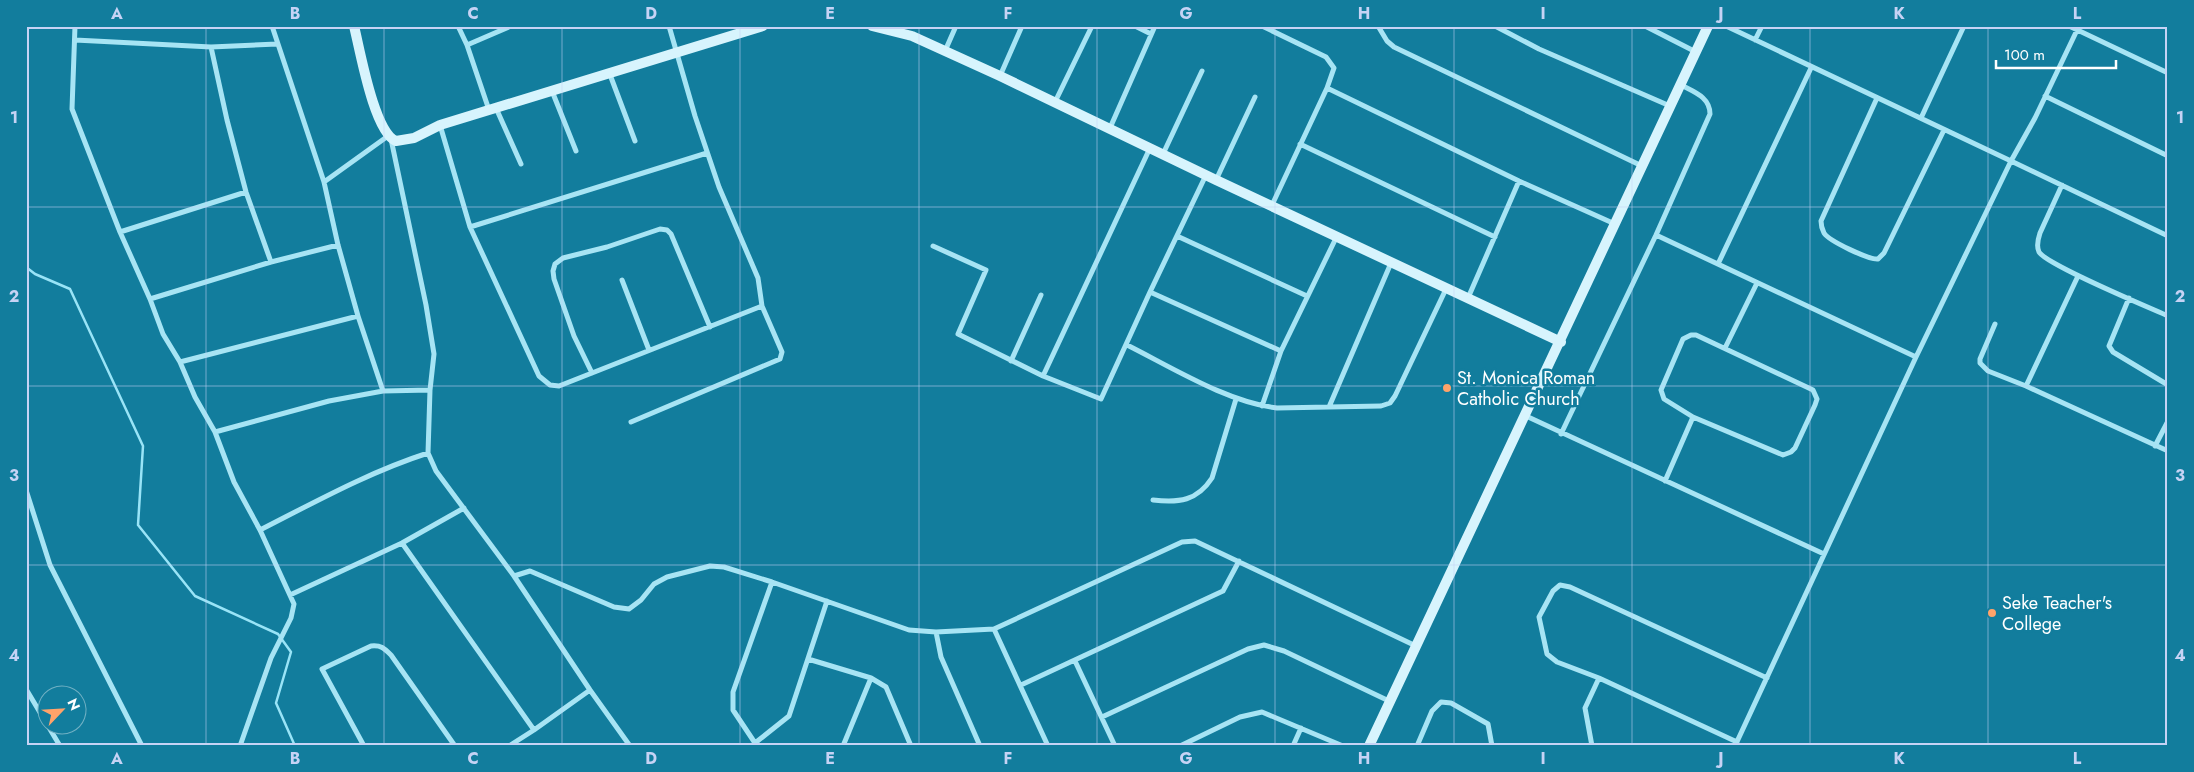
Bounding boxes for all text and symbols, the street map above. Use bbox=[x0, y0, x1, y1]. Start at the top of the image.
text: A bbox=[110, 2, 123, 25]
text: B bbox=[290, 2, 300, 25]
text: C bbox=[467, 2, 479, 25]
text: D bbox=[645, 2, 657, 25]
text: E bbox=[825, 2, 835, 25]
text: F bbox=[1004, 2, 1012, 25]
text: G bbox=[1179, 2, 1193, 25]
text: H bbox=[1358, 2, 1370, 25]
text: I bbox=[1540, 2, 1546, 25]
text: J bbox=[1715, 2, 1724, 25]
text: K bbox=[1893, 2, 1905, 25]
text: L bbox=[2073, 2, 2082, 25]
scale bar bbox=[1996, 38, 2116, 70]
text: 100 m bbox=[2004, 44, 2045, 66]
text: 1 bbox=[10, 106, 18, 129]
text: 1 bbox=[2176, 106, 2184, 129]
text: 2 bbox=[9, 285, 19, 308]
text: 2 bbox=[2175, 285, 2185, 308]
place label: St. Monica Roman Catholic Church bbox=[1457, 365, 1595, 412]
marker: St. Monica Roman Catholic Church bbox=[1441, 382, 1453, 394]
text: 3 bbox=[9, 464, 19, 487]
text: 3 bbox=[2175, 464, 2185, 487]
place label: Seke Teacher's College bbox=[2002, 590, 2112, 637]
marker: Seke Teacher's College bbox=[1986, 607, 1998, 619]
text: 4 bbox=[8, 644, 20, 667]
text: 4 bbox=[2174, 644, 2186, 667]
north arrow bbox=[38, 684, 88, 734]
text: N bbox=[62, 695, 85, 714]
text: A bbox=[110, 747, 123, 770]
text: B bbox=[290, 747, 300, 770]
text: C bbox=[467, 747, 479, 770]
text: D bbox=[645, 747, 657, 770]
text: E bbox=[825, 747, 835, 770]
text: F bbox=[1004, 747, 1012, 770]
text: G bbox=[1179, 747, 1193, 770]
text: H bbox=[1358, 747, 1370, 770]
text: I bbox=[1540, 747, 1546, 770]
text: J bbox=[1715, 747, 1724, 770]
text: K bbox=[1893, 747, 1905, 770]
text: L bbox=[2073, 747, 2082, 770]

